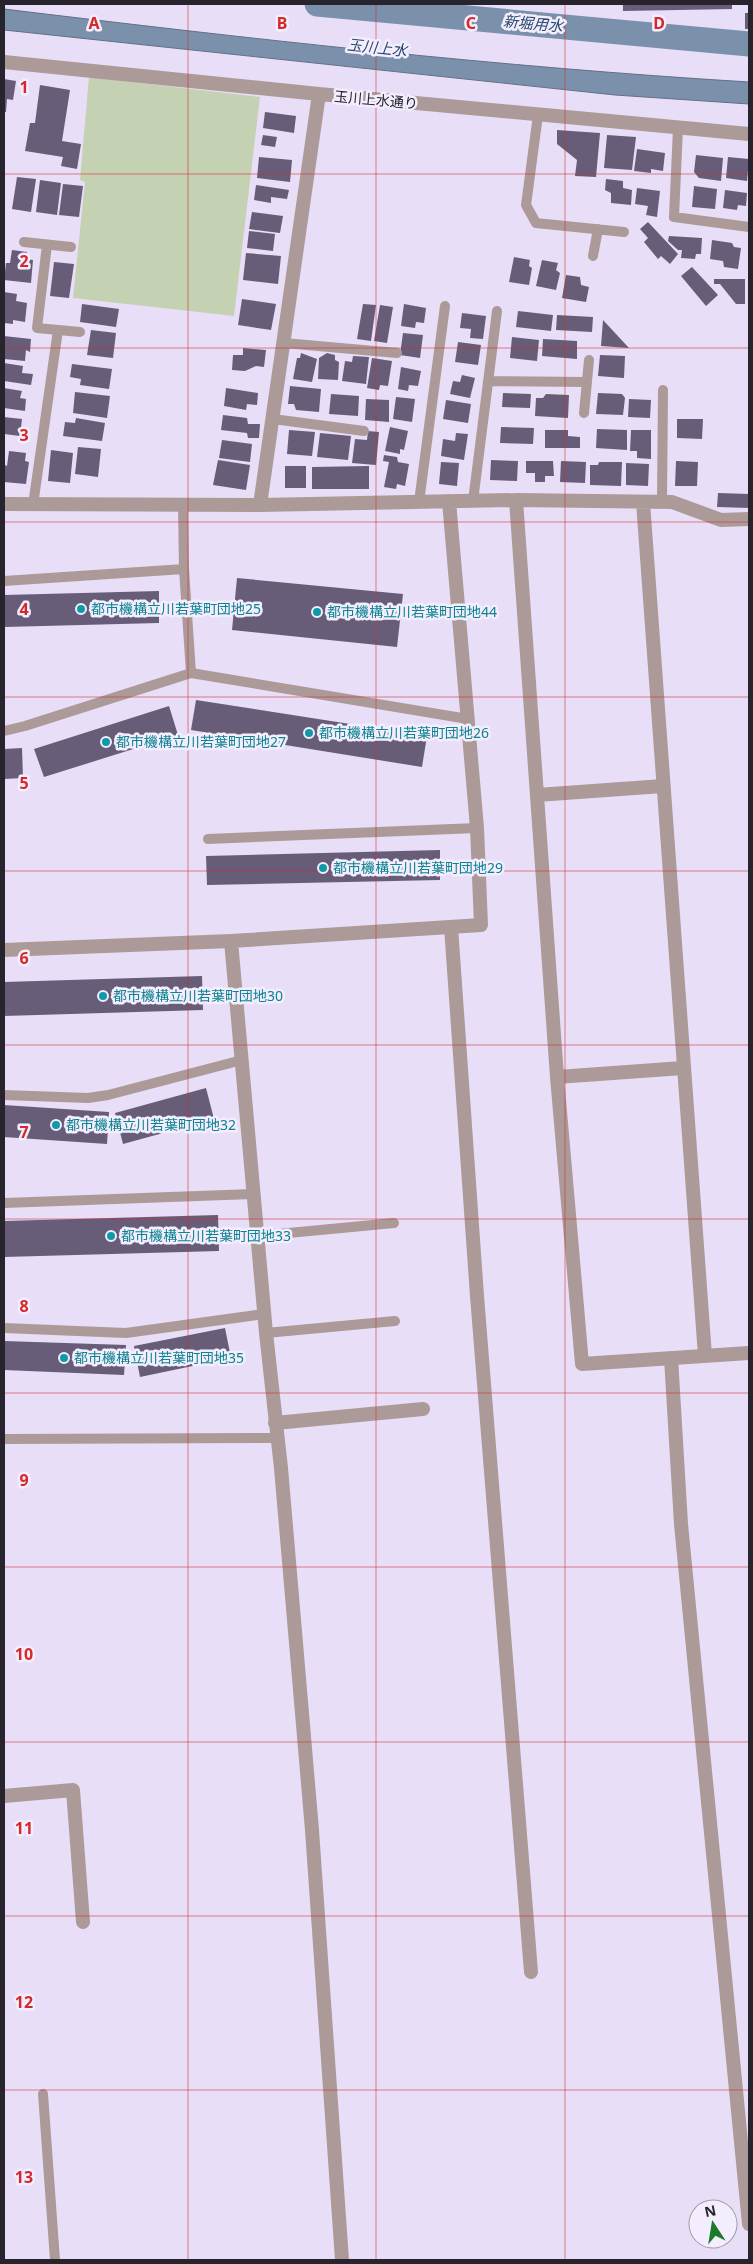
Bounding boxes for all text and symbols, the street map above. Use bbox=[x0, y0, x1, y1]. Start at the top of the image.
water label: 新堀用水 bbox=[502, 10, 566, 36]
text: A bbox=[88, 12, 100, 34]
text: B bbox=[277, 12, 287, 34]
text: C bbox=[466, 12, 476, 34]
text: D bbox=[653, 12, 665, 34]
water label: 玉川上水 bbox=[346, 34, 410, 60]
text: 1 bbox=[19, 76, 29, 98]
street label: 玉川上水通り bbox=[333, 86, 419, 113]
text: 2 bbox=[19, 250, 29, 272]
text: 3 bbox=[19, 424, 29, 446]
text: 4 bbox=[19, 598, 29, 620]
place label: 都市機構立川若葉町団地25 bbox=[91, 599, 261, 618]
place label: 都市機構立川若葉町団地44 bbox=[327, 602, 497, 621]
marker: 都市機構立川若葉町団地25 bbox=[75, 603, 87, 615]
marker: 都市機構立川若葉町団地44 bbox=[311, 606, 323, 618]
place label: 都市機構立川若葉町団地26 bbox=[319, 723, 489, 742]
marker: 都市機構立川若葉町団地26 bbox=[303, 727, 315, 739]
place label: 都市機構立川若葉町団地27 bbox=[116, 732, 286, 751]
marker: 都市機構立川若葉町団地27 bbox=[100, 736, 112, 748]
text: 5 bbox=[19, 772, 29, 794]
place label: 都市機構立川若葉町団地29 bbox=[333, 858, 503, 877]
marker: 都市機構立川若葉町団地29 bbox=[317, 862, 329, 874]
text: 6 bbox=[19, 947, 29, 969]
place label: 都市機構立川若葉町団地30 bbox=[113, 986, 283, 1005]
marker: 都市機構立川若葉町団地30 bbox=[97, 990, 109, 1002]
place label: 都市機構立川若葉町団地32 bbox=[66, 1115, 236, 1134]
marker: 都市機構立川若葉町団地32 bbox=[50, 1119, 62, 1131]
text: 7 bbox=[19, 1121, 29, 1143]
place label: 都市機構立川若葉町団地33 bbox=[121, 1226, 291, 1245]
marker: 都市機構立川若葉町団地33 bbox=[105, 1230, 117, 1242]
text: 8 bbox=[19, 1295, 29, 1317]
place label: 都市機構立川若葉町団地35 bbox=[74, 1348, 244, 1367]
marker: 都市機構立川若葉町団地35 bbox=[58, 1352, 70, 1364]
text: 9 bbox=[19, 1469, 29, 1491]
text: 10 bbox=[15, 1643, 33, 1665]
text: 11 bbox=[15, 1817, 33, 1839]
text: 12 bbox=[15, 1991, 33, 2013]
text: 13 bbox=[15, 2166, 33, 2188]
north arrow bbox=[688, 2199, 738, 2249]
text: N bbox=[703, 2200, 718, 2221]

